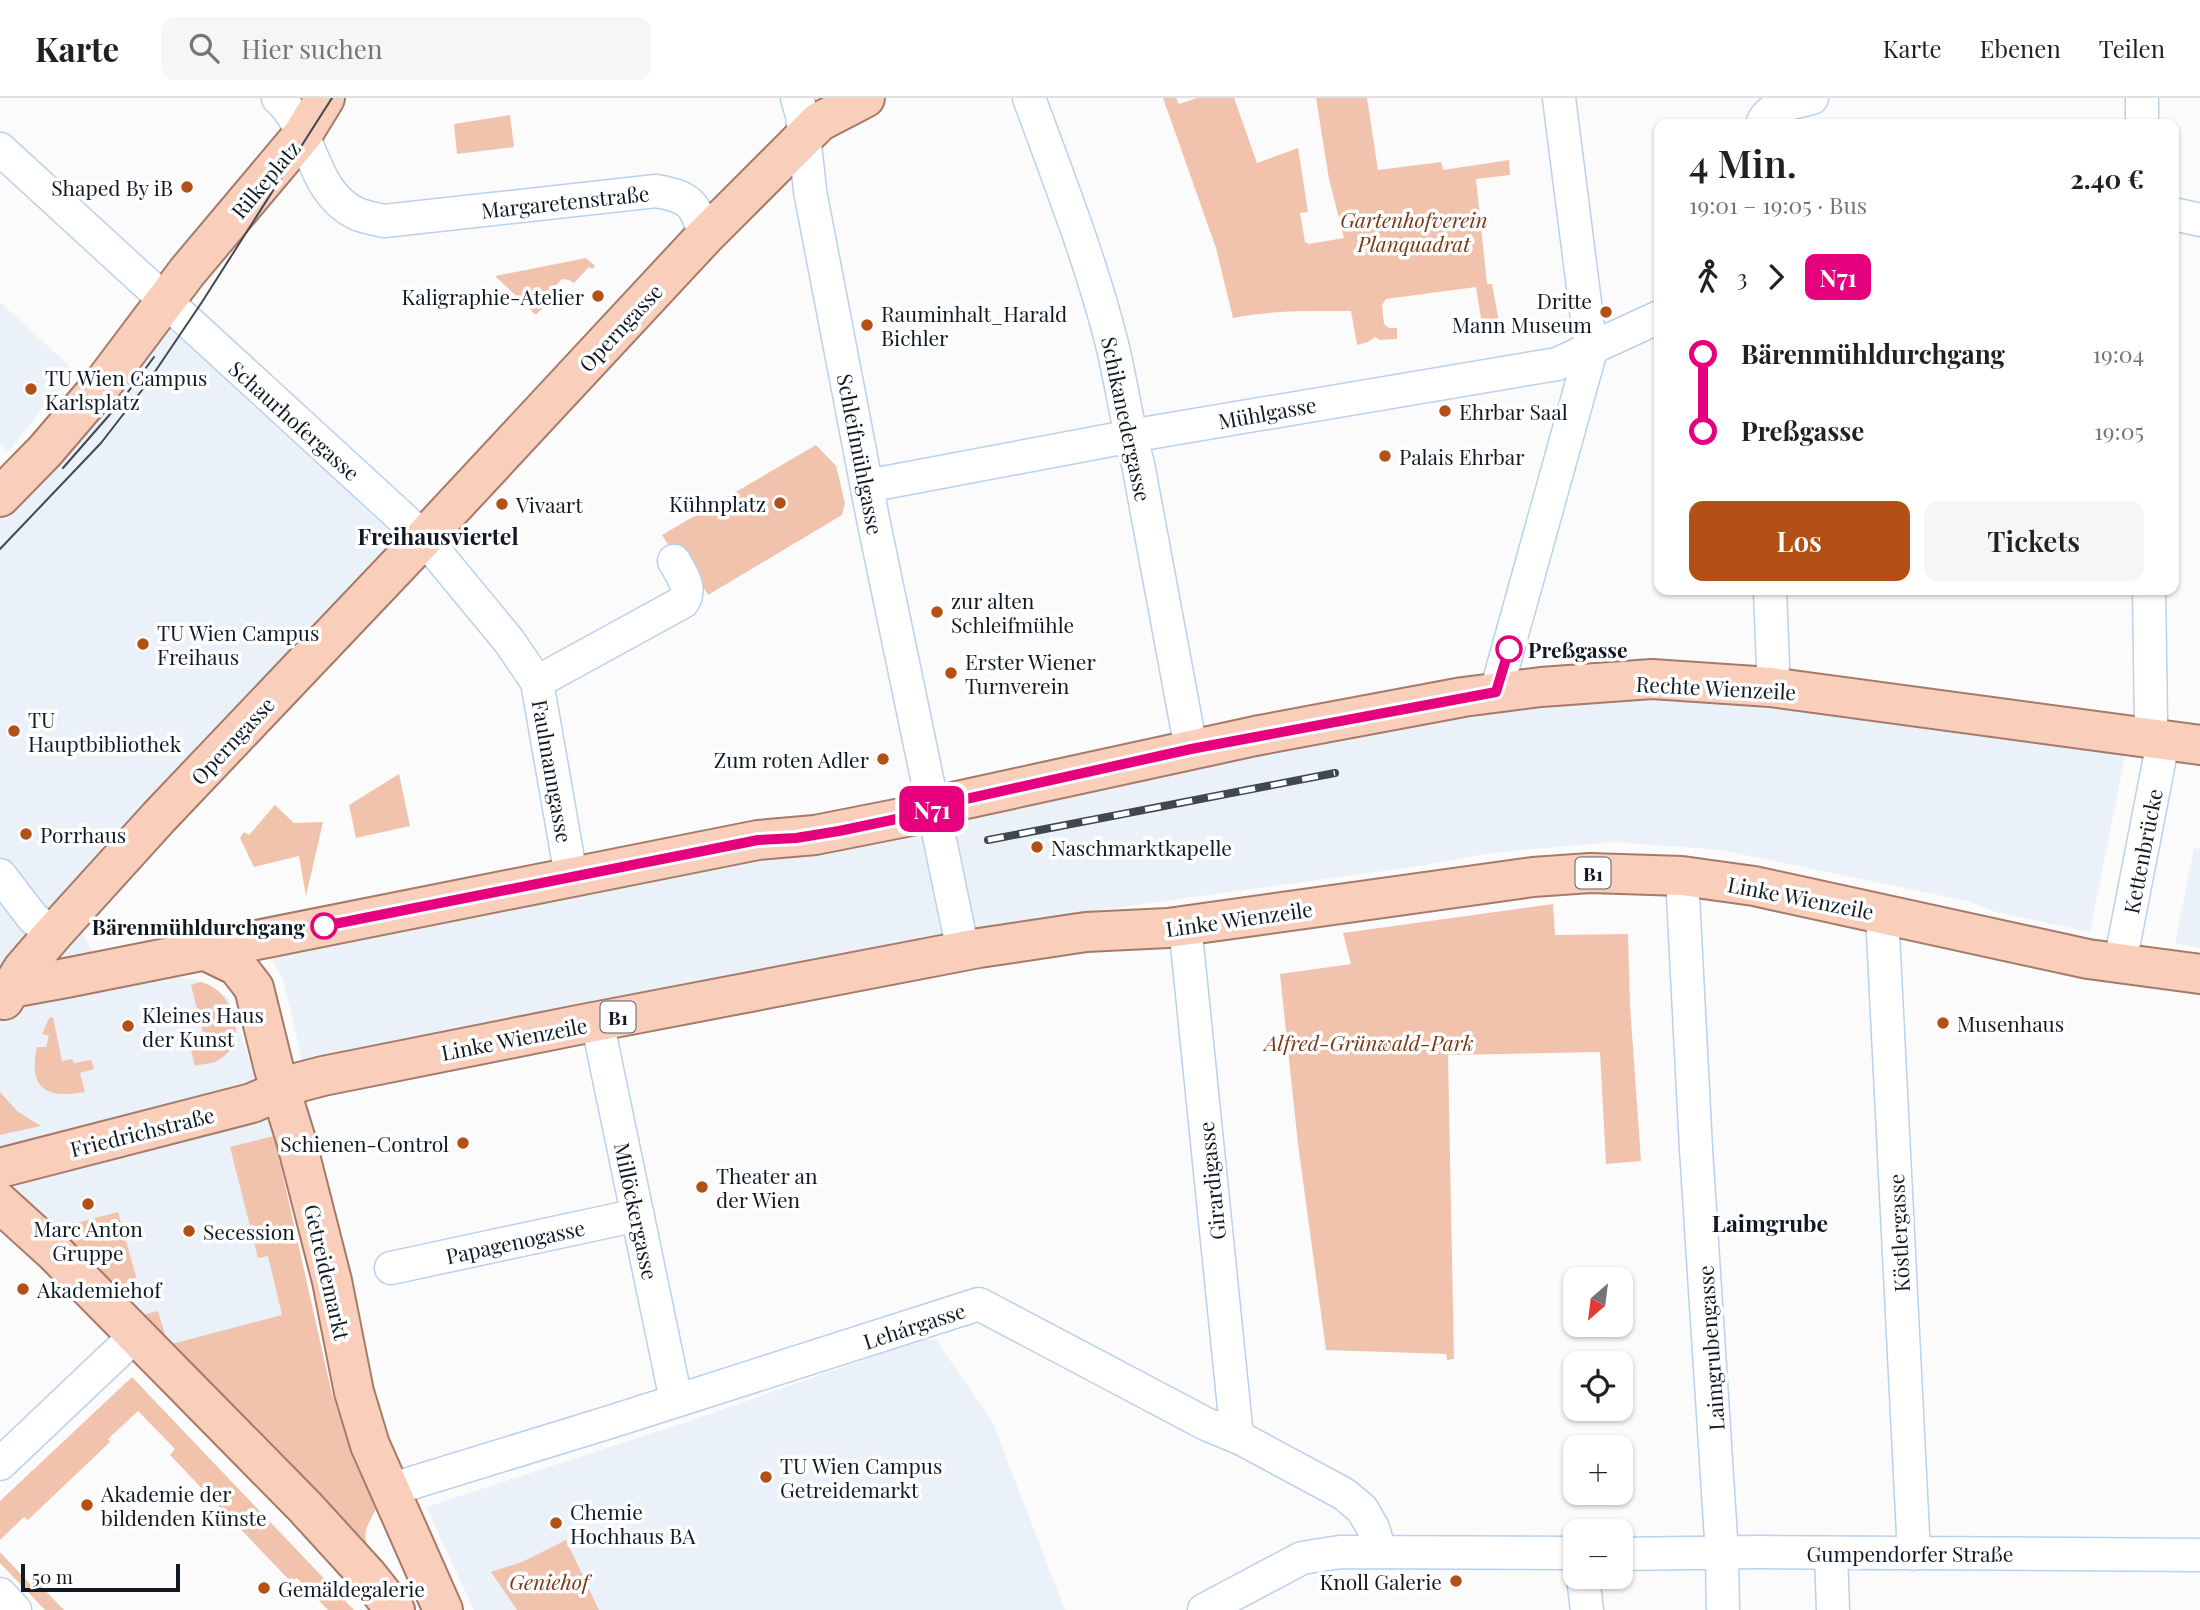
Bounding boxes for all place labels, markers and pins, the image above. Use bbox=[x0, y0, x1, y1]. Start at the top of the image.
place label: Shaped By iB bbox=[51, 173, 173, 201]
marker: Shaped By iB bbox=[179, 179, 195, 195]
place label: Kaligraphie-Atelier bbox=[402, 282, 585, 310]
place label: Dritte Mann Museum bbox=[1452, 286, 1592, 338]
marker: Kaligraphie-Atelier bbox=[590, 288, 606, 304]
place label: Rauminhalt_Harald Bichler bbox=[881, 299, 1067, 351]
marker: Dritte Mann Museum bbox=[1598, 304, 1614, 320]
marker: Rauminhalt_Harald Bichler bbox=[859, 317, 875, 333]
place label: TU Wien Campus Karlsplatz bbox=[45, 363, 207, 415]
marker: TU Wien Campus Karlsplatz bbox=[23, 381, 39, 397]
place label: Ehrbar Saal bbox=[1459, 397, 1568, 425]
marker: Ehrbar Saal bbox=[1437, 403, 1453, 419]
place label: Palais Ehrbar bbox=[1399, 442, 1525, 470]
marker: Palais Ehrbar bbox=[1377, 448, 1393, 464]
place label: Kühnplatz bbox=[669, 489, 766, 517]
place label: Vivaart bbox=[515, 490, 583, 518]
marker: Kühnplatz bbox=[772, 495, 788, 511]
marker: Vivaart bbox=[494, 496, 510, 512]
place label: zur alten Schleifmühle bbox=[951, 586, 1074, 638]
marker: zur alten Schleifmühle bbox=[929, 604, 945, 620]
place label: TU Wien Campus Freihaus bbox=[157, 618, 319, 670]
place label: Preßgasse bbox=[1528, 635, 1628, 663]
marker: TU Wien Campus Freihaus bbox=[135, 636, 151, 652]
marker: Preßgasse bbox=[1496, 636, 1522, 662]
place label: Erster Wiener Turnverein bbox=[965, 647, 1096, 699]
marker: Erster Wiener Turnverein bbox=[943, 665, 959, 681]
place label: TU Hauptbibliothek bbox=[28, 705, 182, 757]
marker: TU Hauptbibliothek bbox=[6, 723, 22, 739]
place label: Zum roten Adler bbox=[714, 745, 870, 773]
marker: Zum roten Adler bbox=[875, 751, 891, 767]
place label: Porrhaus bbox=[40, 820, 126, 848]
marker: Porrhaus bbox=[18, 826, 34, 842]
place label: Naschmarktkapelle bbox=[1051, 833, 1232, 861]
marker: Naschmarktkapelle bbox=[1029, 839, 1045, 855]
place label: Bärenmühldurchgang bbox=[92, 912, 305, 940]
marker: Bärenmühldurchgang bbox=[311, 913, 337, 939]
place label: Kleines Haus der Kunst bbox=[142, 1000, 264, 1052]
place label: Musenhaus bbox=[1957, 1009, 2064, 1037]
marker: Musenhaus bbox=[1935, 1015, 1951, 1031]
marker: Kleines Haus der Kunst bbox=[120, 1018, 136, 1034]
place label: Schienen-Control bbox=[280, 1129, 449, 1157]
marker: Schienen-Control bbox=[455, 1135, 471, 1151]
place label: Theater an der Wien bbox=[716, 1161, 818, 1213]
marker: Theater an der Wien bbox=[694, 1179, 710, 1195]
marker: Marc Anton Gruppe bbox=[80, 1196, 96, 1212]
place label: Marc Anton Gruppe bbox=[33, 1214, 143, 1266]
place label: Secession bbox=[203, 1217, 295, 1245]
marker: Secession bbox=[181, 1223, 197, 1239]
place label: Akademiehof bbox=[36, 1275, 163, 1303]
marker: Akademiehof bbox=[15, 1281, 31, 1297]
place label: TU Wien Campus Getreidemarkt bbox=[780, 1451, 942, 1503]
marker: TU Wien Campus Getreidemarkt bbox=[758, 1469, 774, 1485]
place label: Akademie der bildenden Künste bbox=[100, 1479, 267, 1531]
marker: Akademie der bildenden Künste bbox=[79, 1497, 95, 1513]
place label: Chemie Hochhaus BA bbox=[570, 1497, 696, 1549]
marker: Chemie Hochhaus BA bbox=[548, 1515, 564, 1531]
place label: Knoll Galerie bbox=[1320, 1567, 1442, 1595]
marker: Knoll Galerie bbox=[1448, 1573, 1464, 1589]
place label: Gemäldegalerie bbox=[278, 1574, 425, 1602]
marker: Gemäldegalerie bbox=[256, 1580, 272, 1596]

